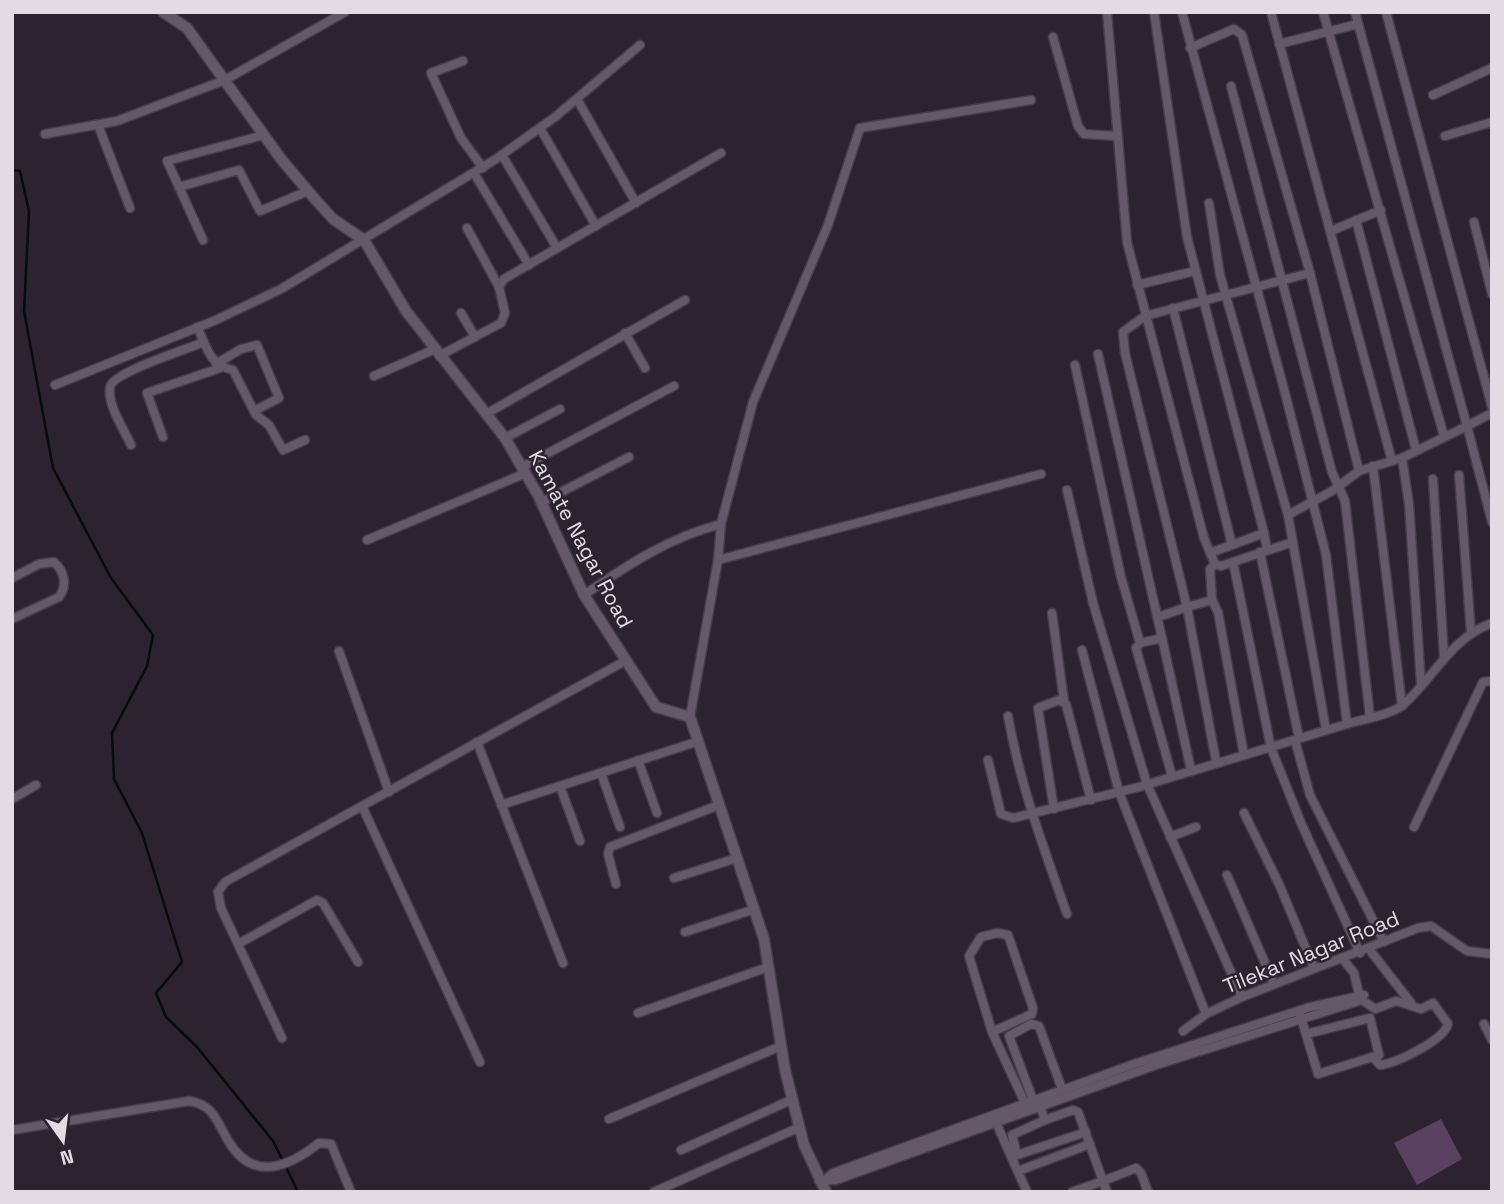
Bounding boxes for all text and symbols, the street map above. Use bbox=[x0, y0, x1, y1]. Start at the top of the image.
street label: Kamate Nagar Road bbox=[523, 445, 639, 633]
street label: Tilekar Nagar Road bbox=[1219, 904, 1403, 1000]
north arrow bbox=[28, 1106, 98, 1176]
text: N bbox=[58, 1143, 76, 1171]

